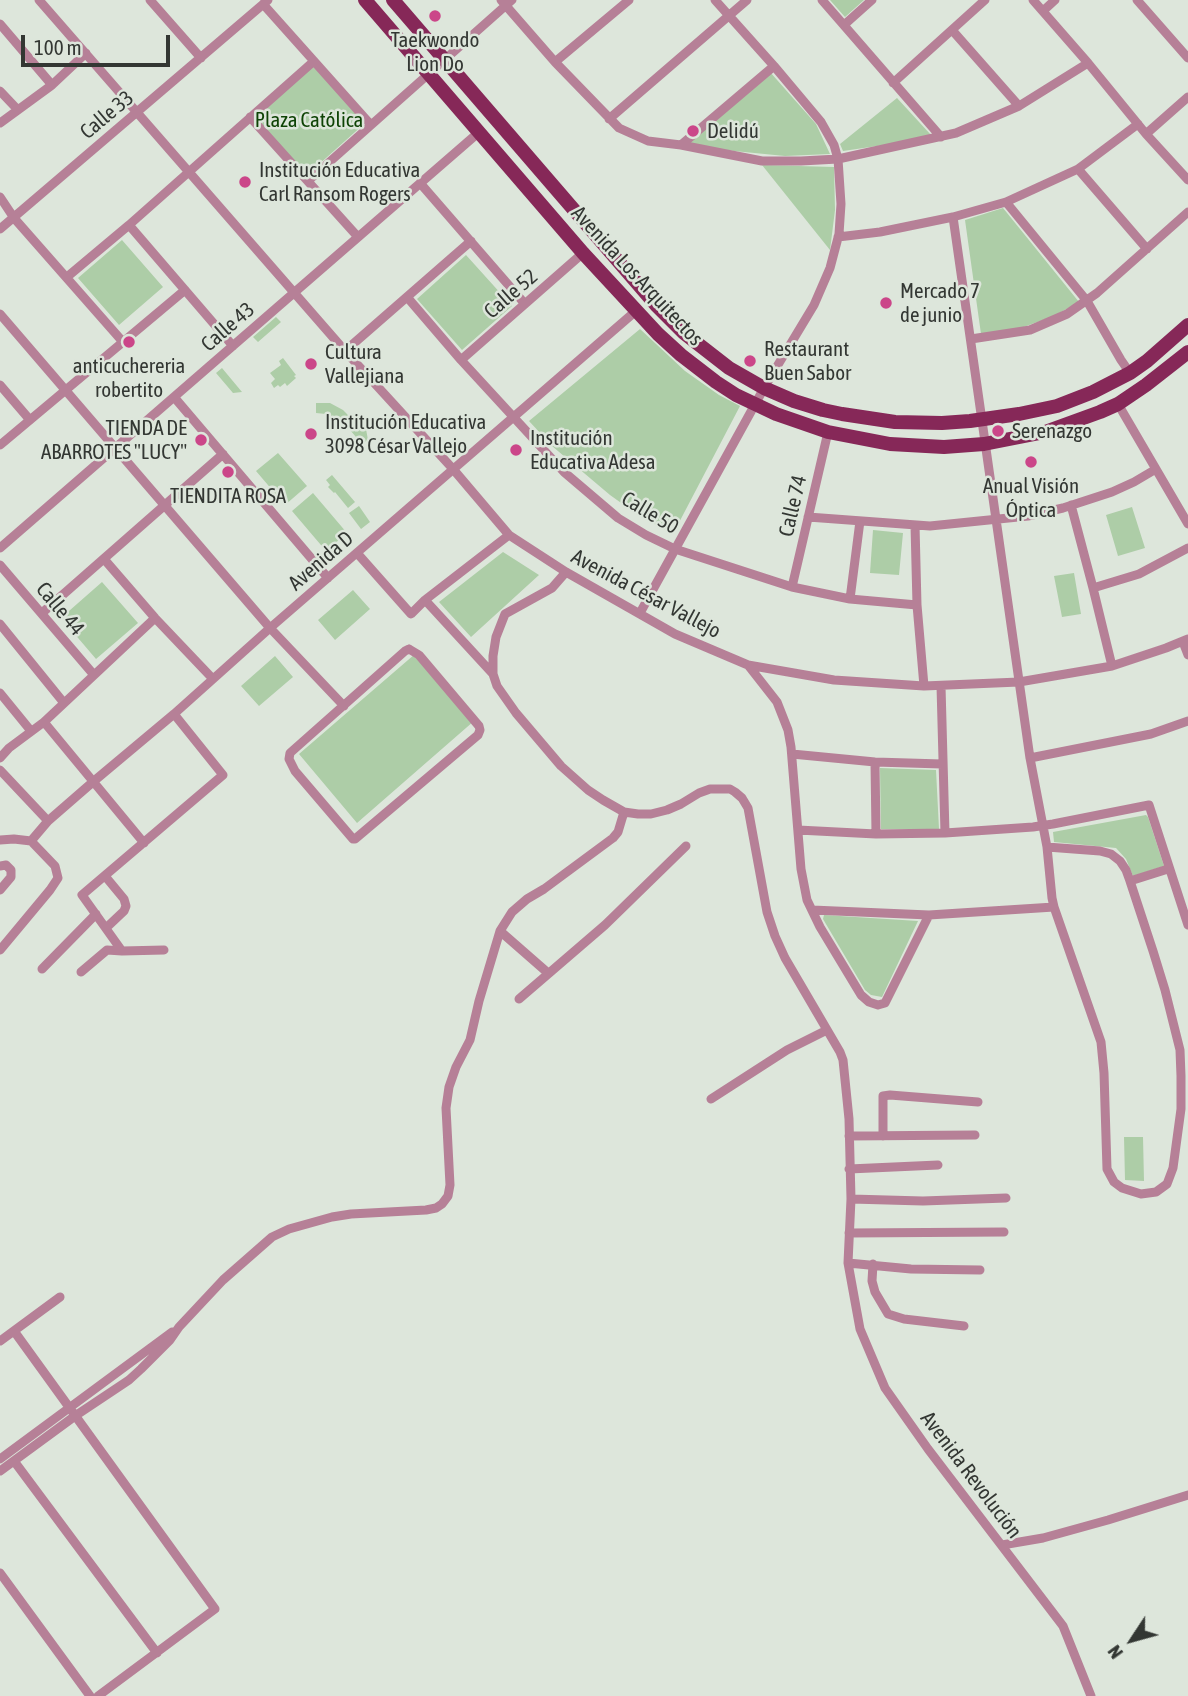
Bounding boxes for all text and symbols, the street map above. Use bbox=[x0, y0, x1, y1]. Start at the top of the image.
marker: Taekwondo Lion Do bbox=[427, 8, 443, 24]
scale bar bbox=[24, 21, 173, 65]
place label: Taekwondo Lion Do bbox=[391, 27, 479, 77]
text: 100 m bbox=[34, 35, 82, 59]
street label: Calle 33 bbox=[75, 85, 139, 145]
park label: Plaza Católica bbox=[255, 107, 363, 133]
place label: Delidú bbox=[707, 118, 759, 144]
marker: Delidú bbox=[685, 123, 701, 139]
place label: Institución Educativa Carl Ransom Rogers bbox=[259, 157, 420, 207]
marker: Institución Educativa Carl Ransom Rogers bbox=[237, 174, 253, 190]
street label: Avenida Los Arquitectos bbox=[566, 201, 708, 351]
street label: Calle 52 bbox=[479, 264, 543, 324]
place label: Mercado 7 de junio bbox=[900, 278, 980, 328]
marker: Mercado 7 de junio bbox=[878, 295, 894, 311]
street label: Calle 43 bbox=[196, 297, 260, 357]
marker: anticuchereria robertito bbox=[121, 334, 137, 350]
place label: Restaurant Buen Sabor bbox=[764, 336, 851, 386]
place label: Cultura Vallejiana bbox=[325, 339, 404, 389]
place label: anticuchereria robertito bbox=[73, 353, 185, 403]
marker: Restaurant Buen Sabor bbox=[742, 353, 758, 369]
marker: Cultura Vallejiana bbox=[303, 356, 319, 372]
place label: Institución Educativa 3098 César Vallejo bbox=[325, 409, 486, 459]
place label: TIENDA DE ABARROTES "LUCY" bbox=[41, 415, 187, 465]
place label: Serenazgo bbox=[1012, 418, 1092, 444]
marker: Serenazgo bbox=[990, 423, 1006, 439]
place label: Institución Educativa Adesa bbox=[530, 425, 655, 475]
marker: Institución Educativa 3098 César Vallejo bbox=[303, 426, 319, 442]
marker: TIENDA DE ABARROTES "LUCY" bbox=[193, 432, 209, 448]
marker: Institución Educativa Adesa bbox=[508, 442, 524, 458]
marker: Anual Visión Óptica bbox=[1023, 454, 1039, 470]
marker: TIENDITA ROSA bbox=[220, 464, 236, 480]
street label: Calle 74 bbox=[774, 473, 812, 539]
place label: Anual Visión Óptica bbox=[983, 473, 1079, 523]
place label: TIENDITA ROSA bbox=[170, 483, 286, 509]
street label: Calle 50 bbox=[617, 486, 683, 540]
street label: Avenida D bbox=[283, 526, 359, 596]
street label: Avenida César Vallejo bbox=[567, 544, 725, 644]
street label: Calle 44 bbox=[30, 577, 90, 641]
street label: Avenida Revolución bbox=[915, 1407, 1027, 1543]
north arrow bbox=[1097, 1605, 1167, 1675]
text: N bbox=[1103, 1641, 1127, 1663]

